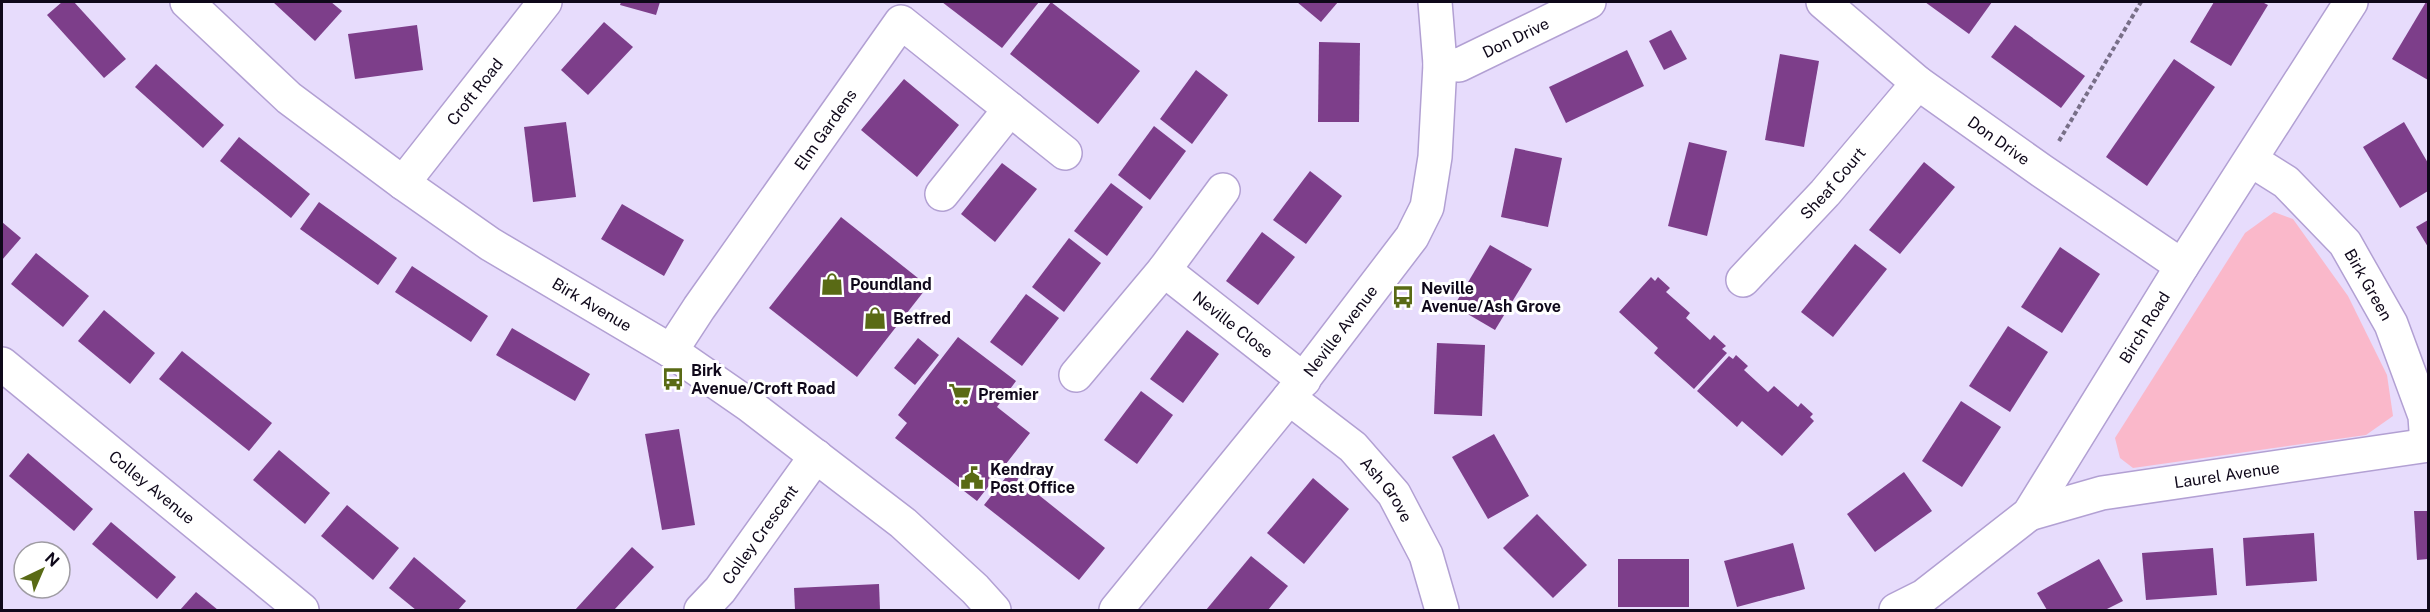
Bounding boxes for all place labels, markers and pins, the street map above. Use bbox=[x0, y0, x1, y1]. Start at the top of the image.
shop icon: Poundland bbox=[819, 271, 845, 297]
place label: Poundland bbox=[850, 275, 932, 294]
place label: Neville Avenue/Ash Grove bbox=[1421, 279, 1561, 316]
bus stop icon: Neville Avenue/Ash Grove bbox=[1390, 284, 1416, 310]
shop icon: Betfred bbox=[862, 305, 888, 331]
place label: Betfred bbox=[893, 309, 951, 328]
place label: Birk Avenue/Croft Road bbox=[691, 361, 835, 398]
bus stop icon: Birk Avenue/Croft Road bbox=[660, 366, 686, 392]
supermarket icon: Premier bbox=[947, 381, 973, 407]
place label: Premier bbox=[978, 385, 1039, 404]
place label: Kendray Post Office bbox=[990, 460, 1075, 497]
public building icon: Kendray Post Office bbox=[959, 465, 985, 491]

